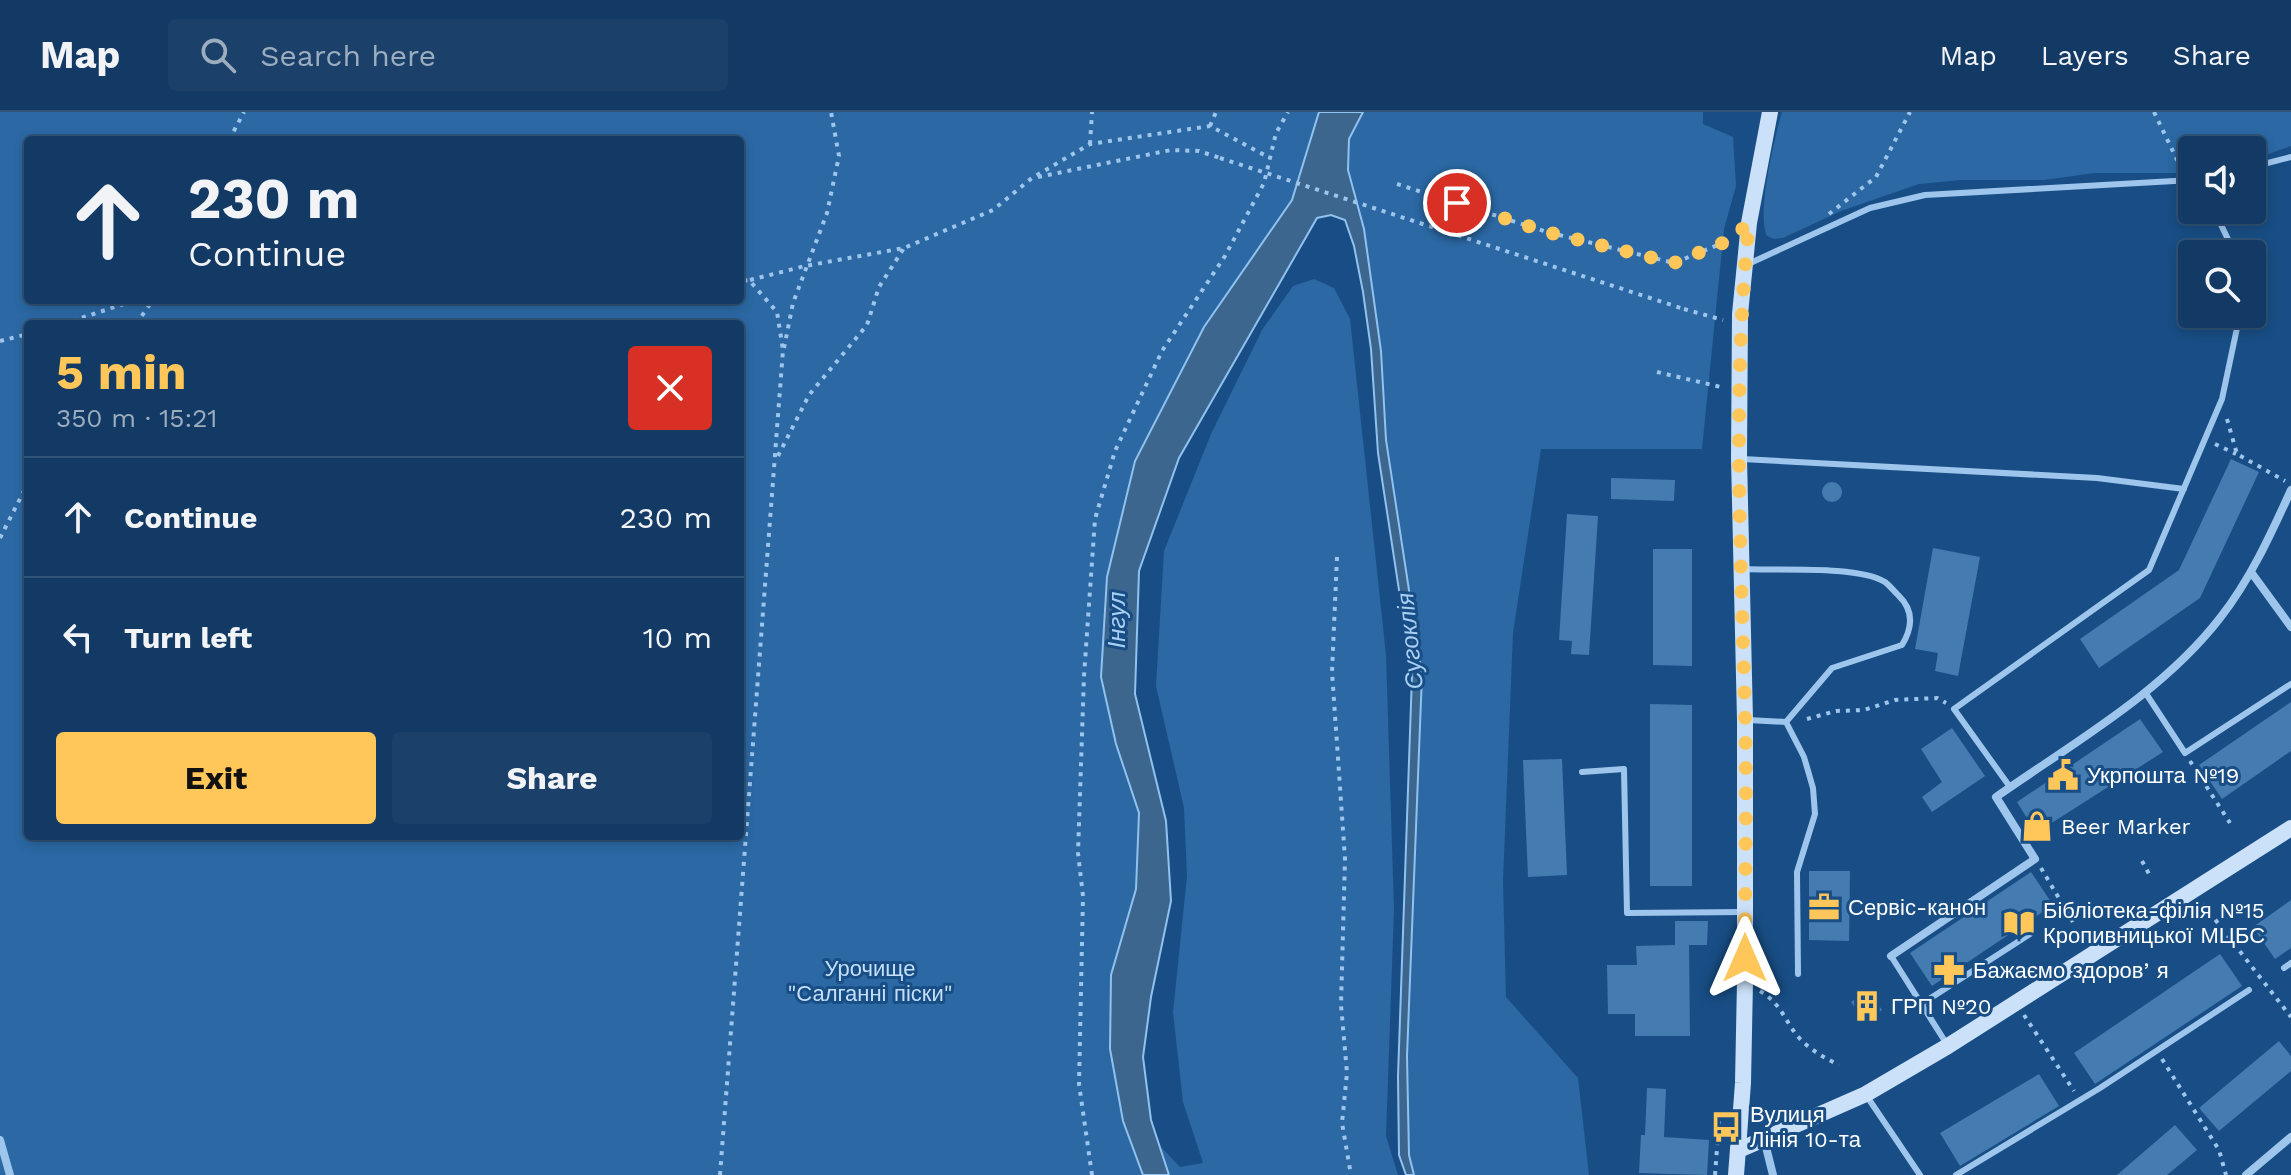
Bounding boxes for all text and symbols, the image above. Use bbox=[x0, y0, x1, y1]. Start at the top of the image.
search box bbox=[168, 19, 728, 91]
text: Map bbox=[40, 33, 120, 77]
icon: search bbox=[196, 33, 240, 77]
text: Search here bbox=[260, 38, 436, 73]
text: Map bbox=[1940, 39, 1997, 72]
text: Layers bbox=[2041, 39, 2129, 72]
text: Share bbox=[2173, 39, 2251, 72]
map controls bbox=[2178, 136, 2266, 328]
button: sound bbox=[2178, 136, 2266, 224]
text: 230 m bbox=[188, 166, 359, 232]
icon: ahead bbox=[56, 168, 160, 272]
pin bbox=[1423, 169, 1491, 237]
icon: arrive bbox=[1435, 181, 1479, 225]
text: Continue bbox=[188, 233, 346, 275]
button: search bbox=[2178, 240, 2266, 328]
text: 5 min bbox=[56, 344, 187, 401]
button: close bbox=[628, 346, 712, 430]
text: 350 m · 15:21 bbox=[56, 403, 217, 433]
icon: ahead bbox=[56, 495, 100, 539]
text: Continue bbox=[124, 500, 257, 535]
text: 230 m bbox=[620, 500, 712, 535]
water label: Інгул bbox=[1103, 591, 1131, 648]
water label: Сугоклія bbox=[1391, 591, 1429, 691]
icon: left bbox=[56, 615, 100, 659]
text: Turn left bbox=[124, 620, 252, 655]
text: 10 m bbox=[643, 620, 712, 655]
button: Exit bbox=[56, 732, 376, 824]
button: Share bbox=[392, 732, 712, 824]
public building icon: Укрпошта №19 bbox=[2046, 758, 2080, 792]
place label: Укрпошта №19 bbox=[2087, 763, 2239, 788]
shop icon: Beer Marker bbox=[2020, 809, 2054, 843]
place label: Beer Marker bbox=[2061, 814, 2191, 839]
office icon: Сервіс-канон bbox=[1807, 890, 1841, 924]
place label: Сервіс-канон bbox=[1848, 895, 1986, 920]
place label: Бібліотека-філія №15 Кропивницької МЦБС bbox=[2043, 898, 2265, 948]
library icon: Бібліотека-філія №15 Кропивницької МЦБС bbox=[2002, 906, 2036, 940]
position arrow bbox=[1703, 916, 1787, 1000]
pharmacy icon: Бажаємо здоровʼя bbox=[1932, 953, 1966, 987]
park label: Урочище "Салганні піски" bbox=[787, 956, 953, 1006]
place label: Бажаємо здоровʼя bbox=[1973, 958, 2169, 983]
building icon: ГРП №20 bbox=[1850, 989, 1884, 1023]
place label: ГРП №20 bbox=[1891, 994, 1991, 1019]
place label: Вулиця Лінія 10-та bbox=[1750, 1102, 1862, 1152]
bus stop icon: Вулиця Лінія 10-та bbox=[1709, 1110, 1743, 1144]

